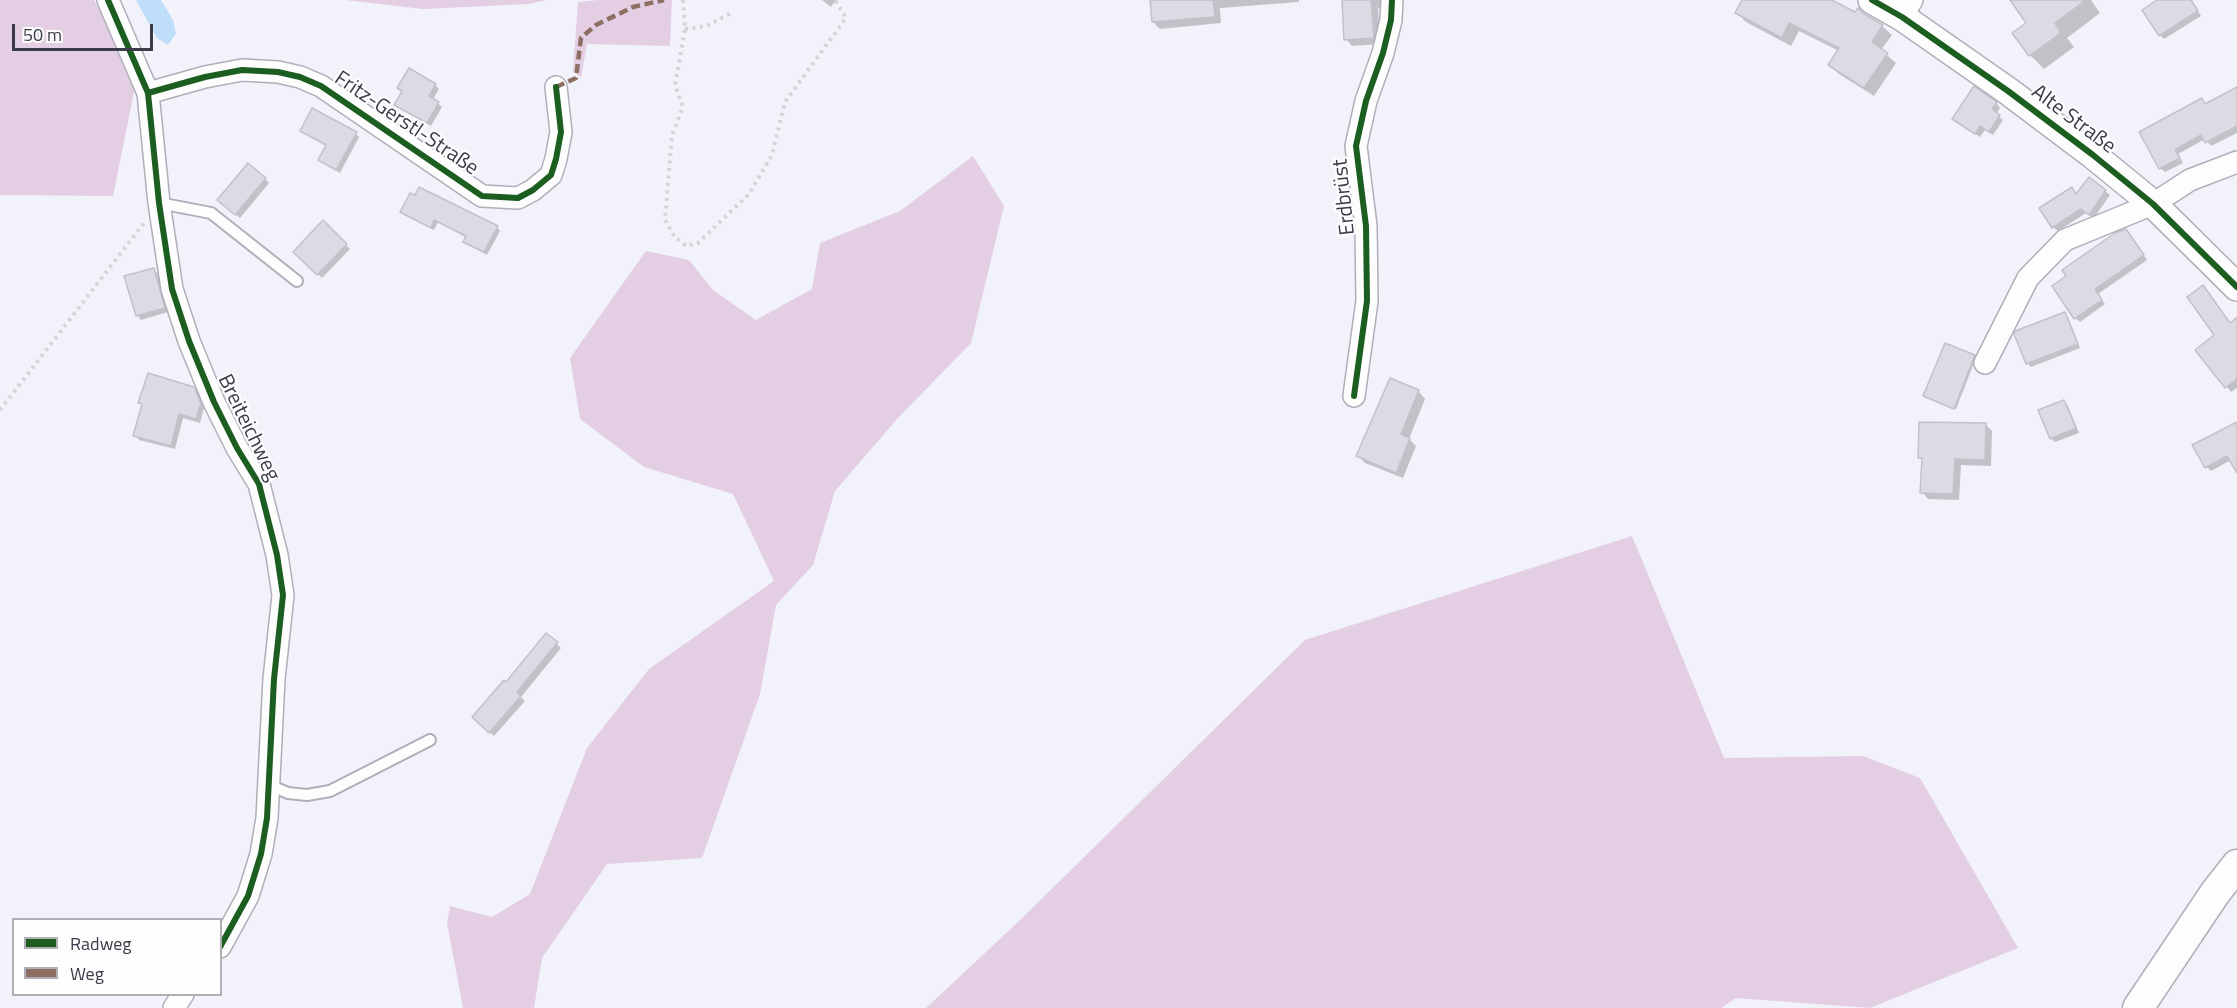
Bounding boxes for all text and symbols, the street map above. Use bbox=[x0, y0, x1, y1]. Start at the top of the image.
scale bar bbox=[15, 12, 156, 50]
text: 50 m bbox=[23, 21, 62, 48]
street label: Fritz-Gerstl-Straße bbox=[329, 66, 483, 182]
street label: Alte Straße bbox=[2026, 80, 2120, 160]
street label: Erdbrüst bbox=[1328, 158, 1362, 236]
street label: Breiteichweg bbox=[211, 371, 285, 485]
legend bbox=[12, 918, 222, 996]
text: Radweg bbox=[70, 930, 132, 957]
text: Weg bbox=[70, 960, 104, 987]

